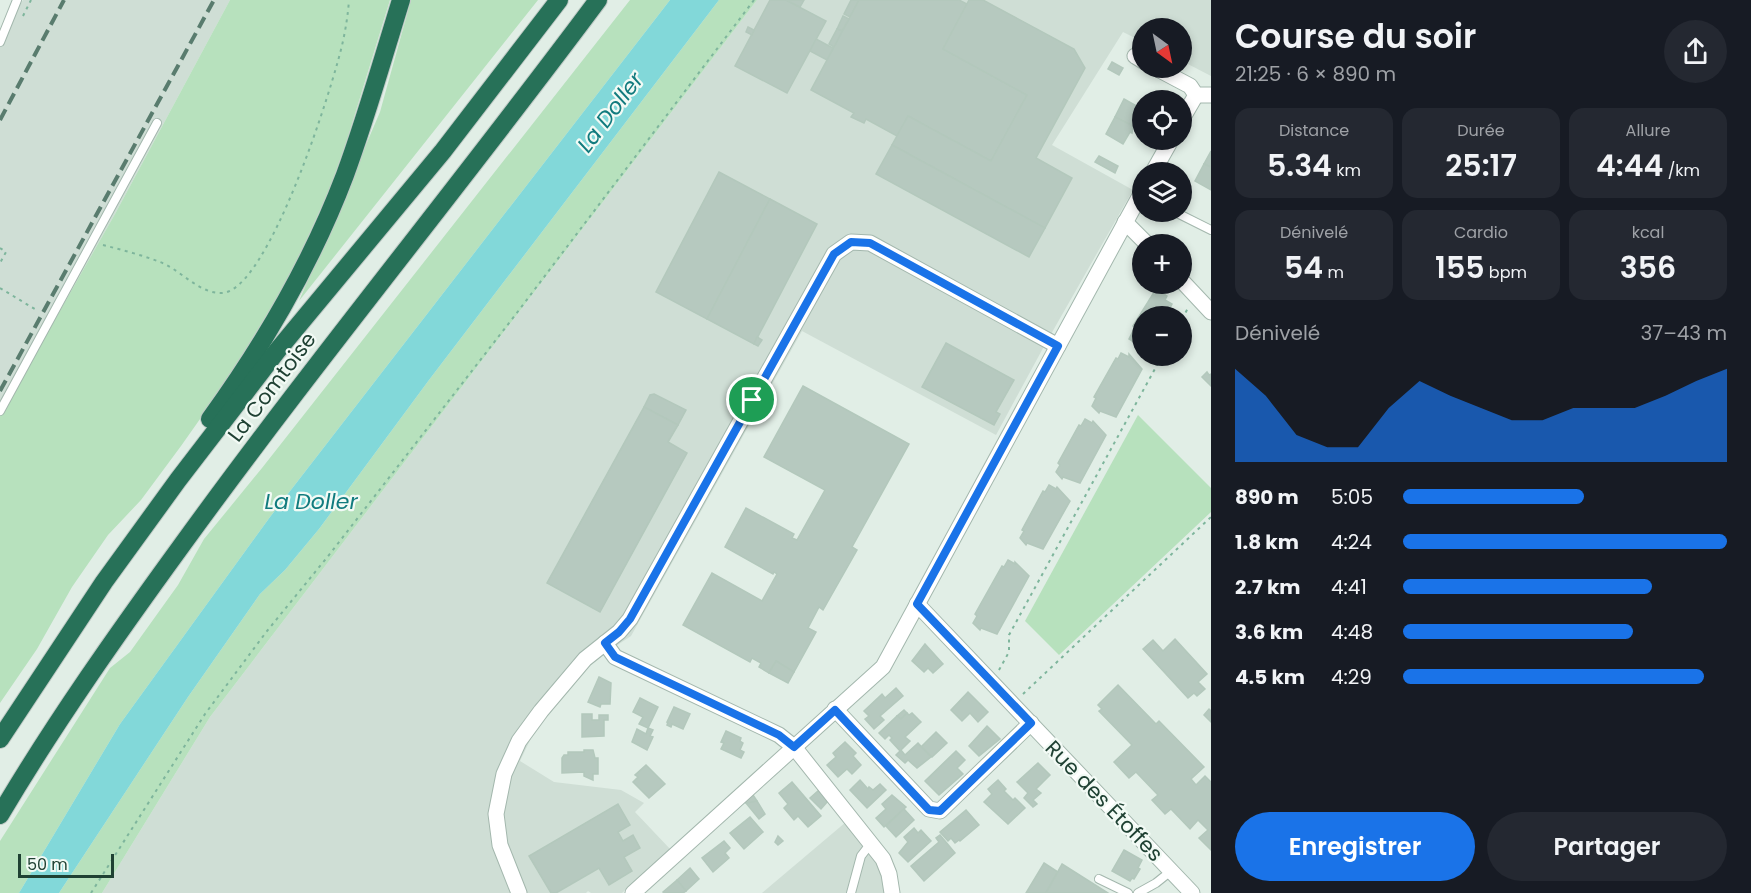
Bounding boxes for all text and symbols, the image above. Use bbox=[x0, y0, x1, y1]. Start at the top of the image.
text: Course du soir bbox=[1235, 13, 1476, 60]
north arrow bbox=[1132, 18, 1192, 78]
map controls bbox=[1132, 18, 1192, 366]
button: share bbox=[1664, 20, 1727, 83]
text: 21:25 · 6 × 890 m bbox=[1235, 60, 1396, 88]
water label: La Doller bbox=[570, 65, 651, 159]
button: locate bbox=[1132, 90, 1192, 150]
text: Distance bbox=[1279, 119, 1349, 142]
text: Durée bbox=[1457, 119, 1505, 142]
text: Allure bbox=[1626, 119, 1670, 142]
text: 5.34 bbox=[1267, 144, 1332, 187]
text: 25:17 bbox=[1445, 144, 1517, 187]
text: 4:44 bbox=[1596, 144, 1663, 187]
text: km bbox=[1332, 159, 1361, 182]
text: /km bbox=[1663, 159, 1700, 182]
button: layers bbox=[1132, 162, 1192, 222]
text: Dénivelé bbox=[1280, 221, 1348, 244]
text: Cardio bbox=[1454, 221, 1508, 244]
text: kcal bbox=[1632, 221, 1664, 244]
button: + bbox=[1132, 234, 1192, 294]
text: 54 bbox=[1284, 246, 1323, 289]
text: 155 bbox=[1435, 246, 1485, 289]
text: 356 bbox=[1620, 246, 1676, 289]
text: m bbox=[1323, 261, 1344, 284]
text: bpm bbox=[1485, 261, 1527, 284]
button: − bbox=[1132, 306, 1192, 366]
text: Dénivelé bbox=[1235, 319, 1320, 347]
text: 37–43 m bbox=[1640, 319, 1727, 347]
street label: La Comtoise bbox=[221, 326, 322, 447]
pin bbox=[726, 374, 777, 425]
icon: arrive bbox=[735, 383, 768, 416]
text: 890 m bbox=[1235, 483, 1299, 511]
text: 5:05 bbox=[1331, 483, 1373, 511]
water label: La Doller bbox=[264, 486, 358, 517]
text: 1.8 km bbox=[1235, 528, 1299, 556]
text: 4:24 bbox=[1331, 528, 1372, 556]
text: 2.7 km bbox=[1235, 573, 1301, 601]
text: 4:41 bbox=[1331, 573, 1367, 601]
text: 3.6 km bbox=[1235, 618, 1303, 646]
text: 4:48 bbox=[1331, 618, 1373, 646]
text: 4.5 km bbox=[1235, 663, 1305, 691]
text: 4:29 bbox=[1331, 663, 1372, 691]
street label: Rue des Étoffes bbox=[1039, 734, 1170, 868]
button: Enregistrer bbox=[1235, 812, 1475, 881]
button: Partager bbox=[1487, 812, 1727, 881]
scale bar bbox=[18, 851, 114, 878]
text: 50 m bbox=[27, 853, 68, 876]

